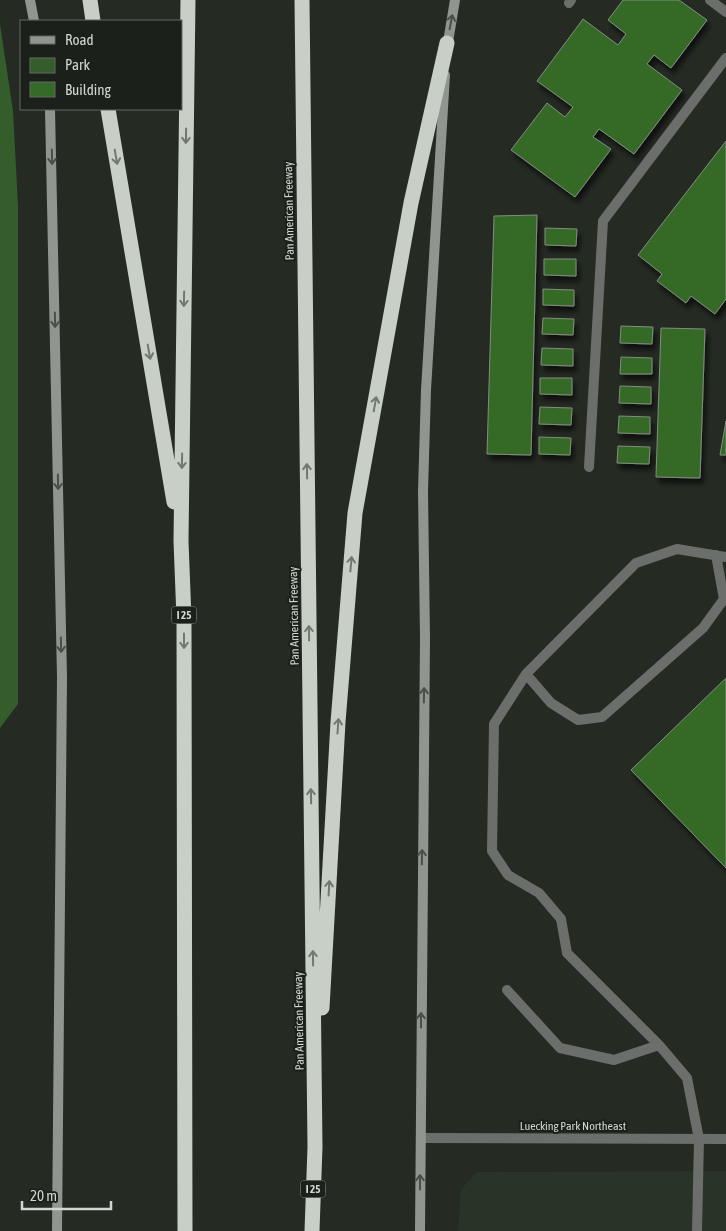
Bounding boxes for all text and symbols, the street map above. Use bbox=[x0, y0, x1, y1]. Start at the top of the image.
one-way arrow bbox=[447, 14, 457, 30]
legend bbox=[20, 20, 182, 110]
text: Road bbox=[65, 31, 94, 48]
text: Park bbox=[65, 56, 90, 73]
text: Building bbox=[65, 81, 111, 98]
one-way arrow bbox=[181, 128, 191, 144]
one-way arrow bbox=[112, 148, 122, 164]
one-way arrow bbox=[47, 149, 57, 165]
street label: Pan American Freeway bbox=[281, 161, 297, 261]
one-way arrow bbox=[179, 290, 189, 306]
one-way arrow bbox=[50, 312, 60, 328]
one-way arrow bbox=[144, 343, 154, 359]
one-way arrow bbox=[371, 396, 380, 412]
one-way arrow bbox=[177, 452, 187, 469]
one-way arrow bbox=[302, 463, 312, 479]
one-way arrow bbox=[53, 474, 63, 490]
one-way arrow bbox=[346, 557, 356, 573]
street label: Pan American Freeway bbox=[286, 566, 302, 666]
road number: I 25 bbox=[172, 606, 196, 624]
one-way arrow bbox=[304, 625, 314, 642]
one-way arrow bbox=[179, 632, 189, 649]
one-way arrow bbox=[56, 636, 66, 653]
one-way arrow bbox=[419, 687, 429, 704]
one-way arrow bbox=[333, 718, 342, 734]
one-way arrow bbox=[306, 788, 316, 804]
one-way arrow bbox=[417, 850, 427, 866]
one-way arrow bbox=[324, 881, 334, 897]
one-way arrow bbox=[308, 950, 318, 966]
street label: Pan American Freeway bbox=[291, 971, 307, 1071]
one-way arrow bbox=[416, 1012, 426, 1028]
street label: Luecking Park Northeast bbox=[520, 1119, 627, 1133]
one-way arrow bbox=[415, 1175, 425, 1191]
scale bar bbox=[22, 1178, 111, 1210]
road number: I 25 bbox=[300, 1180, 326, 1198]
text: 20 m bbox=[30, 1187, 57, 1204]

